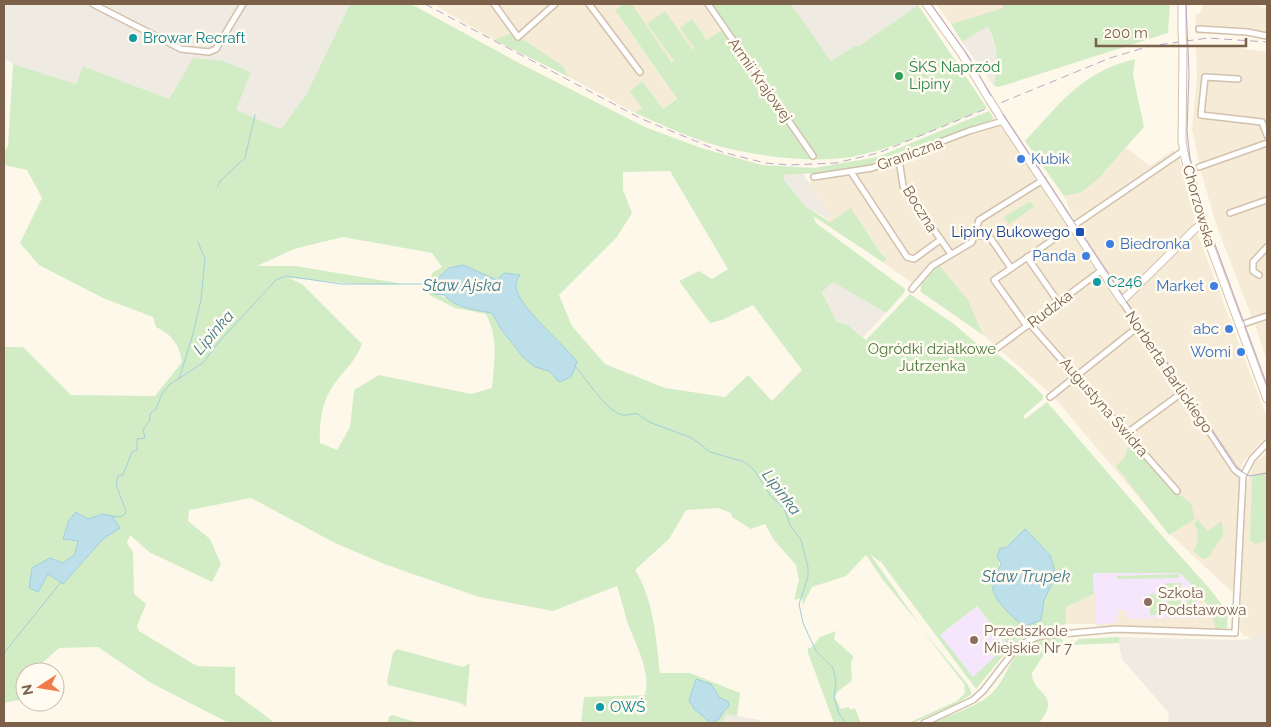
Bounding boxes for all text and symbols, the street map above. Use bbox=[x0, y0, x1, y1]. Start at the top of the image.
scale bar bbox=[1096, 15, 1246, 47]
text: 200 m bbox=[1104, 24, 1148, 42]
place label: Browar Recraft bbox=[143, 29, 246, 47]
marker: Browar Recraft bbox=[127, 32, 139, 44]
street label: Armii Krajowej bbox=[724, 34, 796, 126]
place label: ŚKS Naprzód Lipiny bbox=[909, 58, 1000, 93]
marker: ŚKS Naprzód Lipiny bbox=[893, 70, 905, 82]
street label: Graniczna bbox=[875, 134, 945, 174]
place label: Kubik bbox=[1031, 150, 1070, 168]
marker: Kubik bbox=[1015, 153, 1027, 165]
street label: Chorzowska bbox=[1179, 163, 1219, 249]
street label: Boczna bbox=[899, 182, 941, 236]
place label: Lipiny Bukowego bbox=[951, 223, 1070, 241]
marker: Lipiny Bukowego bbox=[1074, 226, 1086, 238]
place label: Biedronka bbox=[1120, 235, 1190, 253]
marker: Biedronka bbox=[1104, 238, 1116, 250]
place label: Panda bbox=[1032, 247, 1076, 265]
marker: Panda bbox=[1080, 250, 1092, 262]
place label: C246 bbox=[1107, 273, 1142, 291]
water label: Staw Ajska bbox=[422, 276, 502, 295]
marker: C246 bbox=[1091, 276, 1103, 288]
place label: Market bbox=[1156, 277, 1204, 295]
marker: Market bbox=[1208, 280, 1220, 292]
street label: Rudzka bbox=[1024, 286, 1076, 332]
water label: Lipinka bbox=[189, 306, 238, 358]
street label: Norberta Barlickiego bbox=[1121, 308, 1217, 436]
place label: abc bbox=[1193, 320, 1219, 338]
marker: abc bbox=[1223, 323, 1235, 335]
park label: Ogródki działkowe Jutrzenka bbox=[868, 340, 996, 375]
place label: Womi bbox=[1190, 343, 1231, 361]
marker: Womi bbox=[1235, 346, 1247, 358]
street label: Augustyna Świdra bbox=[1056, 354, 1152, 460]
water label: Lipinka bbox=[758, 466, 805, 519]
water label: Staw Trupek bbox=[981, 567, 1071, 586]
place label: Szkoła Podstawowa bbox=[1158, 584, 1246, 619]
marker: Szkoła Podstawowa bbox=[1142, 596, 1154, 608]
place label: Przedszkole Miejskie Nr 7 bbox=[984, 622, 1072, 657]
marker: Przedszkole Miejskie Nr 7 bbox=[968, 634, 980, 646]
north arrow bbox=[15, 662, 65, 712]
text: N bbox=[18, 683, 36, 697]
place label: OWŚ bbox=[610, 698, 645, 716]
marker: OWŚ bbox=[594, 701, 606, 713]

